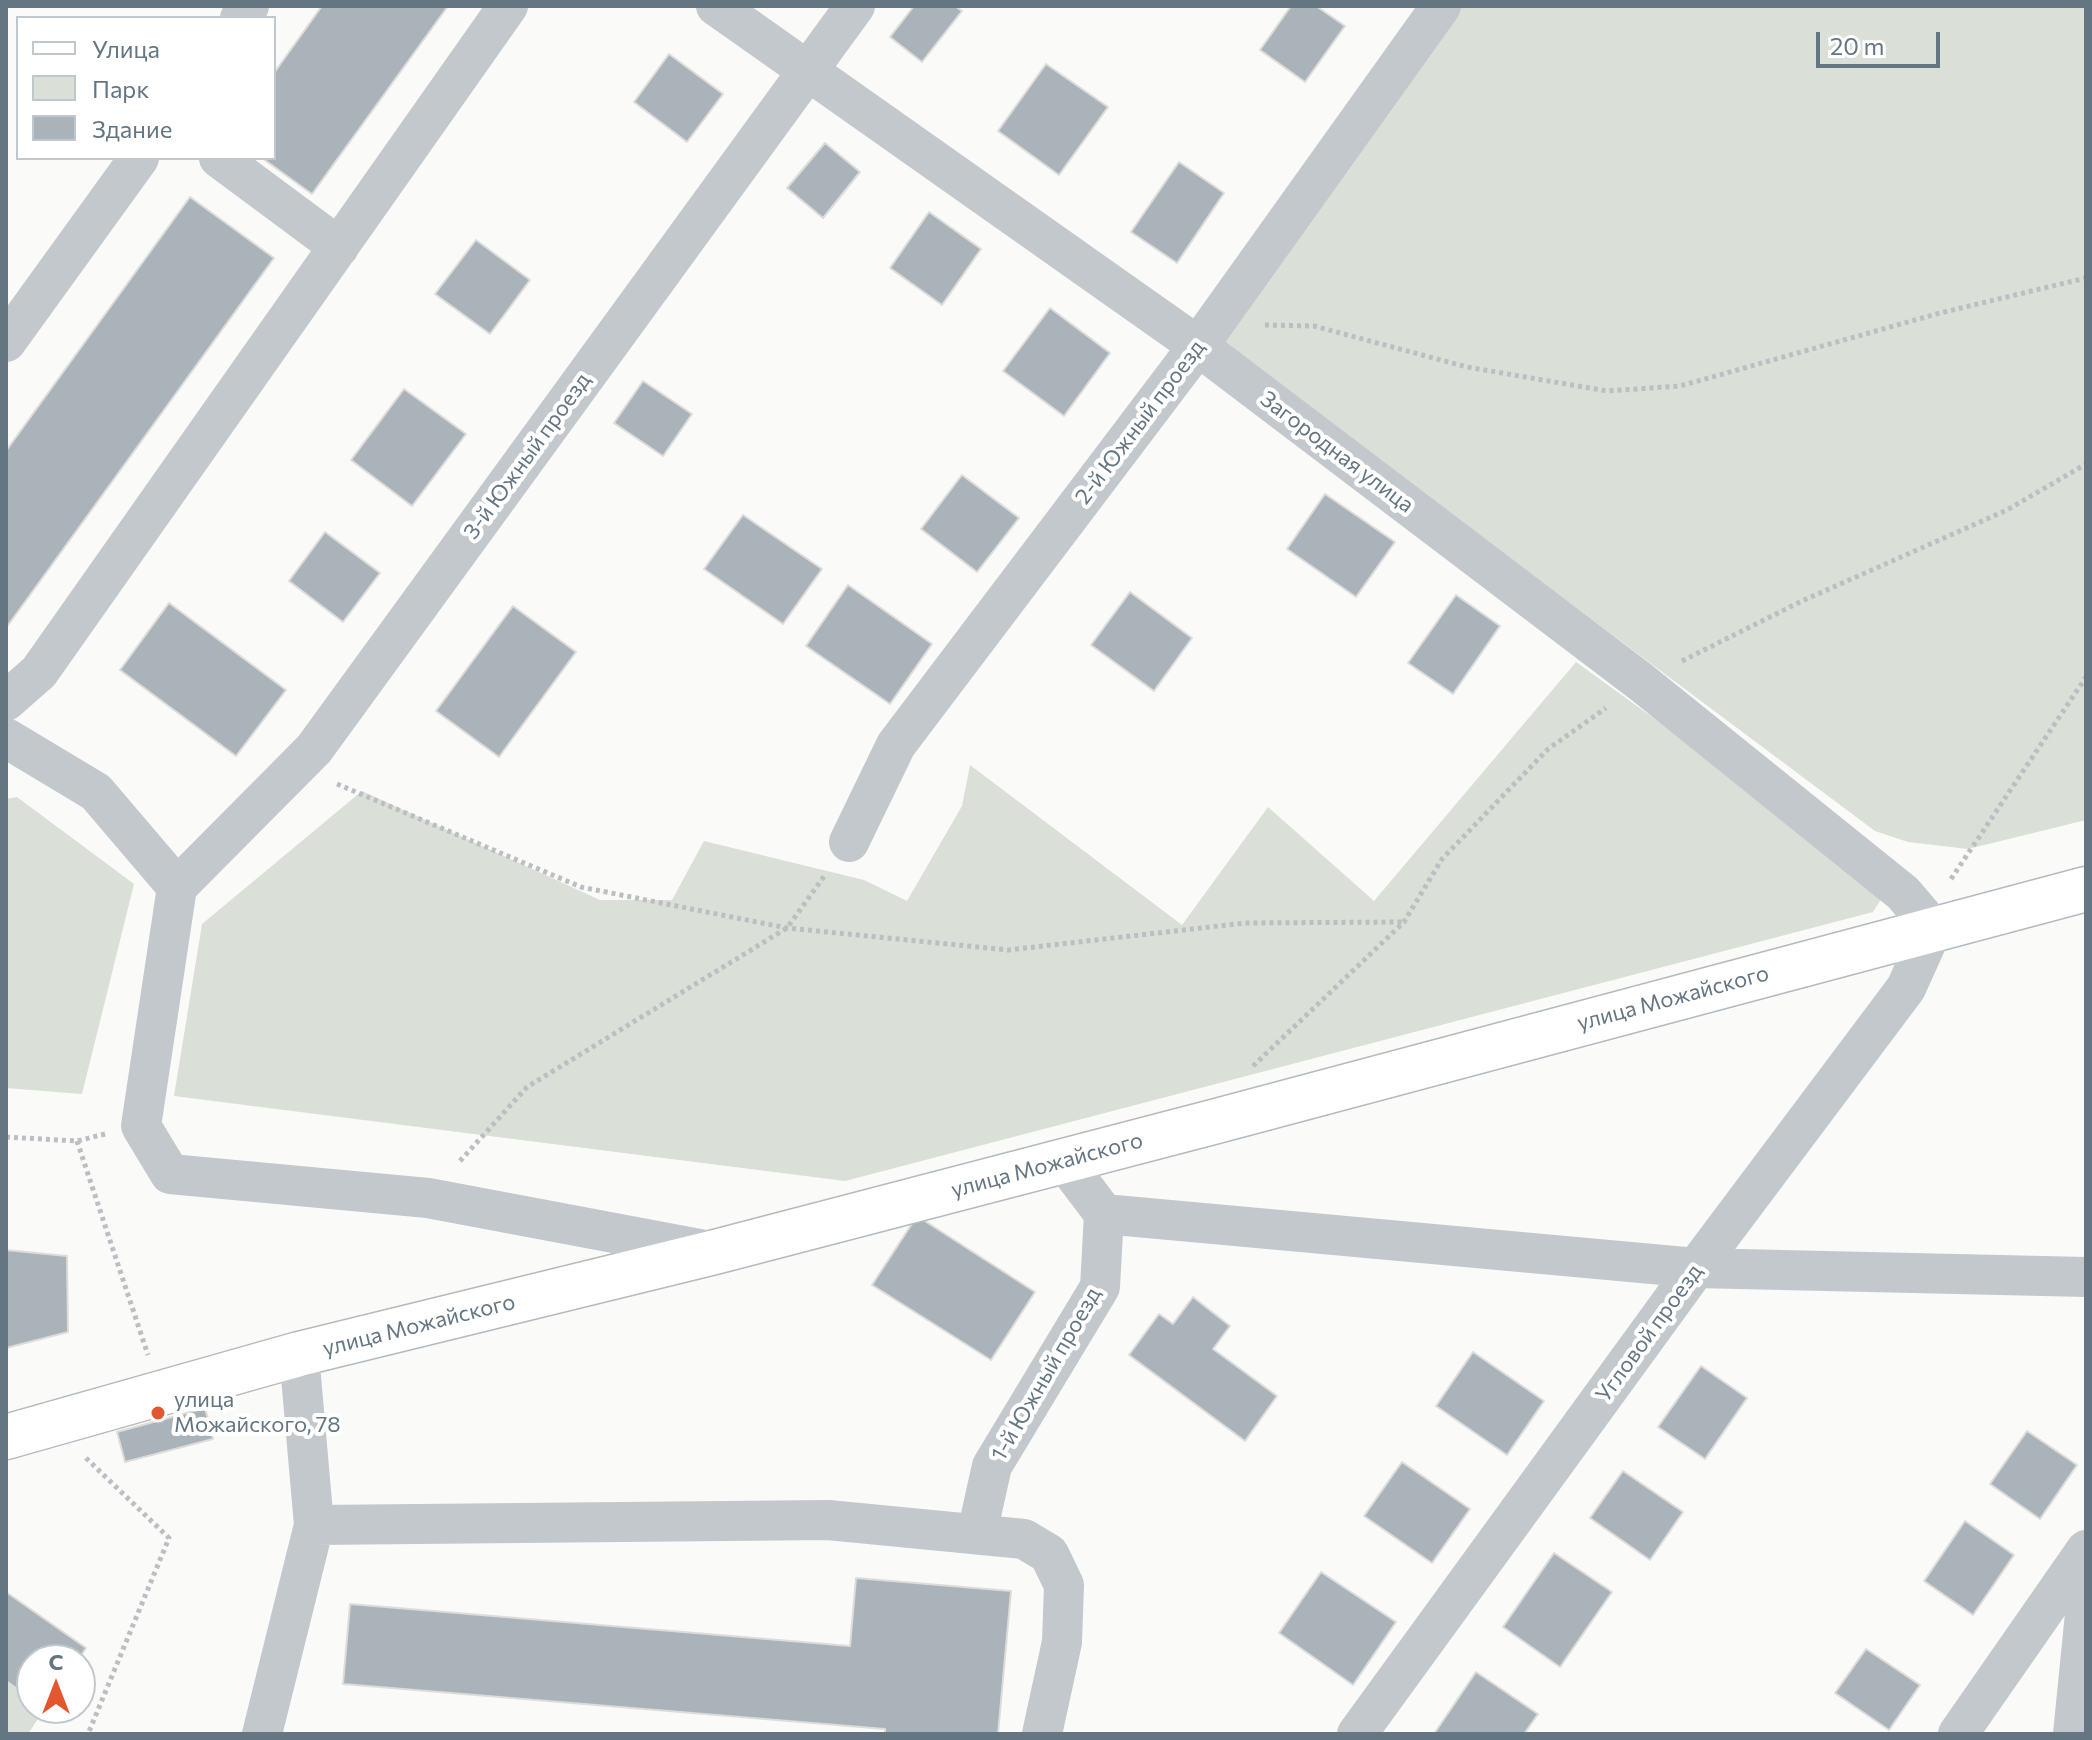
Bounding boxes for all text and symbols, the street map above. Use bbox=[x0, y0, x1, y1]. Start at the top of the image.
legend bbox=[16, 16, 276, 160]
scale bar bbox=[1820, 16, 1944, 66]
text: 20 m bbox=[1830, 31, 1884, 60]
text: Улица bbox=[92, 34, 160, 63]
text: Парк bbox=[92, 74, 149, 103]
text: Здание bbox=[92, 114, 172, 143]
street label: 2-й Южный проезд bbox=[1070, 335, 1210, 509]
street label: 3-й Южный проезд bbox=[458, 368, 596, 544]
street label: Загородная улица bbox=[1255, 386, 1419, 518]
street label: улица Можайского bbox=[1574, 960, 1772, 1036]
street label: улица Можайского bbox=[948, 1127, 1146, 1203]
street label: Угловой проезд bbox=[1590, 1259, 1708, 1407]
street label: 1-й Южный проезд bbox=[986, 1283, 1106, 1465]
street label: улица Можайского bbox=[320, 1288, 518, 1362]
place label: улица Можайского, 78 bbox=[174, 1387, 341, 1438]
marker: улица Можайского, 78 bbox=[149, 1404, 167, 1422]
north arrow bbox=[16, 1644, 96, 1724]
text: С bbox=[48, 1648, 64, 1675]

